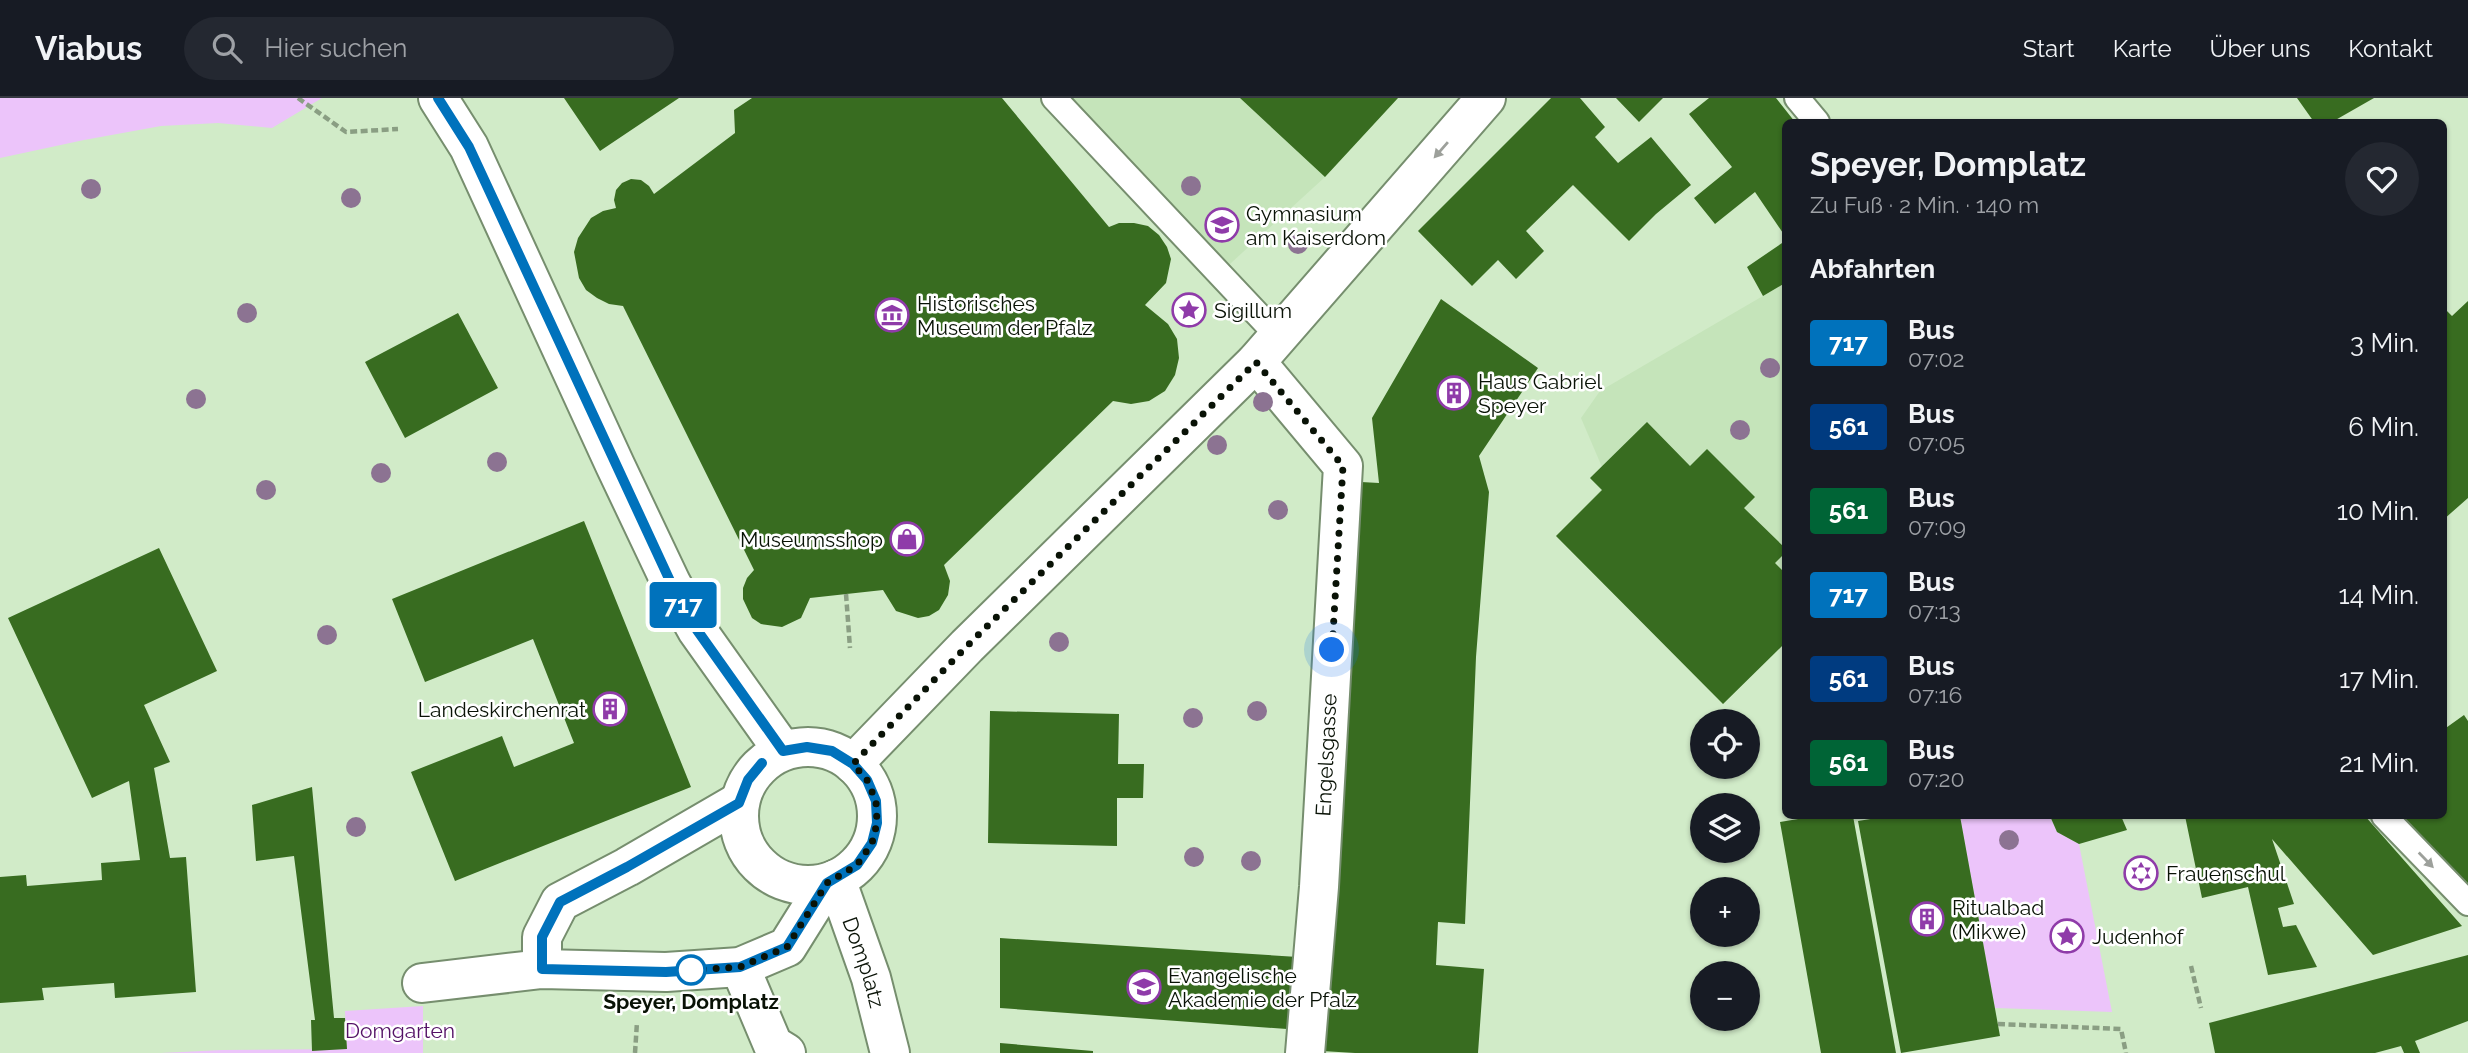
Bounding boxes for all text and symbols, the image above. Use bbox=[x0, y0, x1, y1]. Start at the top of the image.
search box bbox=[184, 17, 674, 80]
text: Viabus bbox=[35, 29, 142, 68]
icon: search bbox=[208, 29, 246, 67]
text: Hier suchen bbox=[264, 33, 407, 63]
text: Start bbox=[2023, 34, 2075, 63]
text: Karte bbox=[2113, 34, 2172, 63]
text: Über uns bbox=[2210, 34, 2310, 63]
text: Kontakt bbox=[2348, 34, 2433, 63]
one-way arrow bbox=[1434, 141, 1449, 158]
button: heart bbox=[2345, 142, 2419, 216]
text: Speyer, Domplatz bbox=[1810, 145, 2086, 184]
text: Zu Fuß · 2 Min. · 140 m bbox=[1810, 191, 2039, 218]
place label: Gymnasium am Kaiserdom bbox=[1246, 201, 1386, 250]
school or university icon: Gymnasium am Kaiserdom bbox=[1203, 206, 1241, 244]
text: Abfahrten bbox=[1810, 254, 1935, 284]
place label: Historisches Museum der Pfalz bbox=[917, 291, 1093, 340]
place icon: Sigillum bbox=[1170, 291, 1208, 329]
museum icon: Historisches Museum der Pfalz bbox=[873, 296, 911, 334]
place label: Sigillum bbox=[1214, 298, 1292, 323]
text: Bus bbox=[1908, 315, 1955, 345]
text: 717 bbox=[1829, 328, 1868, 357]
text: 3 Min. bbox=[2350, 328, 2419, 358]
text: 07:02 bbox=[1908, 345, 1965, 372]
place label: Haus Gabriel Speyer bbox=[1478, 369, 1603, 418]
building icon: Haus Gabriel Speyer bbox=[1435, 374, 1473, 412]
text: Bus bbox=[1908, 399, 1955, 429]
text: 561 bbox=[1829, 412, 1868, 441]
text: 6 Min. bbox=[2348, 412, 2419, 442]
text: 07:05 bbox=[1908, 429, 1965, 456]
text: Bus bbox=[1908, 483, 1955, 513]
text: 561 bbox=[1829, 496, 1868, 525]
text: 10 Min. bbox=[2337, 496, 2419, 526]
text: 07:09 bbox=[1908, 513, 1966, 540]
shop icon: Museumsshop bbox=[888, 520, 926, 558]
place label: Museumsshop bbox=[740, 527, 883, 552]
text: Bus bbox=[1908, 567, 1955, 597]
text: 717 bbox=[1829, 580, 1868, 609]
text: 14 Min. bbox=[2339, 580, 2419, 610]
line badge: 717 bbox=[643, 582, 723, 628]
text: 717 bbox=[664, 590, 702, 619]
text: 07:13 bbox=[1908, 597, 1961, 624]
your location bbox=[1314, 632, 1349, 667]
text: Bus bbox=[1908, 651, 1955, 681]
text: 561 bbox=[1829, 664, 1868, 693]
text: 17 Min. bbox=[2339, 664, 2419, 694]
text: 07:16 bbox=[1908, 681, 1962, 708]
building icon: Landeskirchenrat bbox=[591, 690, 629, 728]
street label: Engelsgasse bbox=[1310, 693, 1342, 817]
place label: Landeskirchenrat bbox=[418, 697, 586, 722]
map controls bbox=[1690, 709, 1760, 1031]
button: locate bbox=[1690, 709, 1760, 779]
text: Bus bbox=[1908, 735, 1955, 765]
text: 561 bbox=[1829, 748, 1868, 777]
text: 21 Min. bbox=[2339, 748, 2419, 778]
text: 07:20 bbox=[1908, 765, 1965, 792]
button: layers bbox=[1690, 793, 1760, 863]
one-way arrow bbox=[2417, 851, 2434, 868]
synagogue icon: Frauenschul bbox=[2122, 854, 2160, 892]
place label: Frauenschul bbox=[2166, 861, 2286, 886]
button: + bbox=[1690, 877, 1760, 947]
place label: Ritualbad (Mikwe) bbox=[1952, 895, 2044, 944]
building icon: Ritualbad (Mikwe) bbox=[1908, 900, 1946, 938]
street label: Domplatz bbox=[838, 913, 891, 1010]
place icon: Judenhof bbox=[2048, 917, 2086, 955]
place label: Judenhof bbox=[2092, 924, 2185, 949]
marker: Speyer, Domplatz bbox=[676, 955, 706, 985]
button: − bbox=[1690, 961, 1760, 1031]
place label: Evangelische Akademie der Pfalz bbox=[1168, 963, 1357, 1012]
school or university icon: Evangelische Akademie der Pfalz bbox=[1125, 968, 1163, 1006]
place label: Speyer, Domplatz bbox=[603, 989, 779, 1014]
park label: Domgarten bbox=[345, 1018, 455, 1043]

